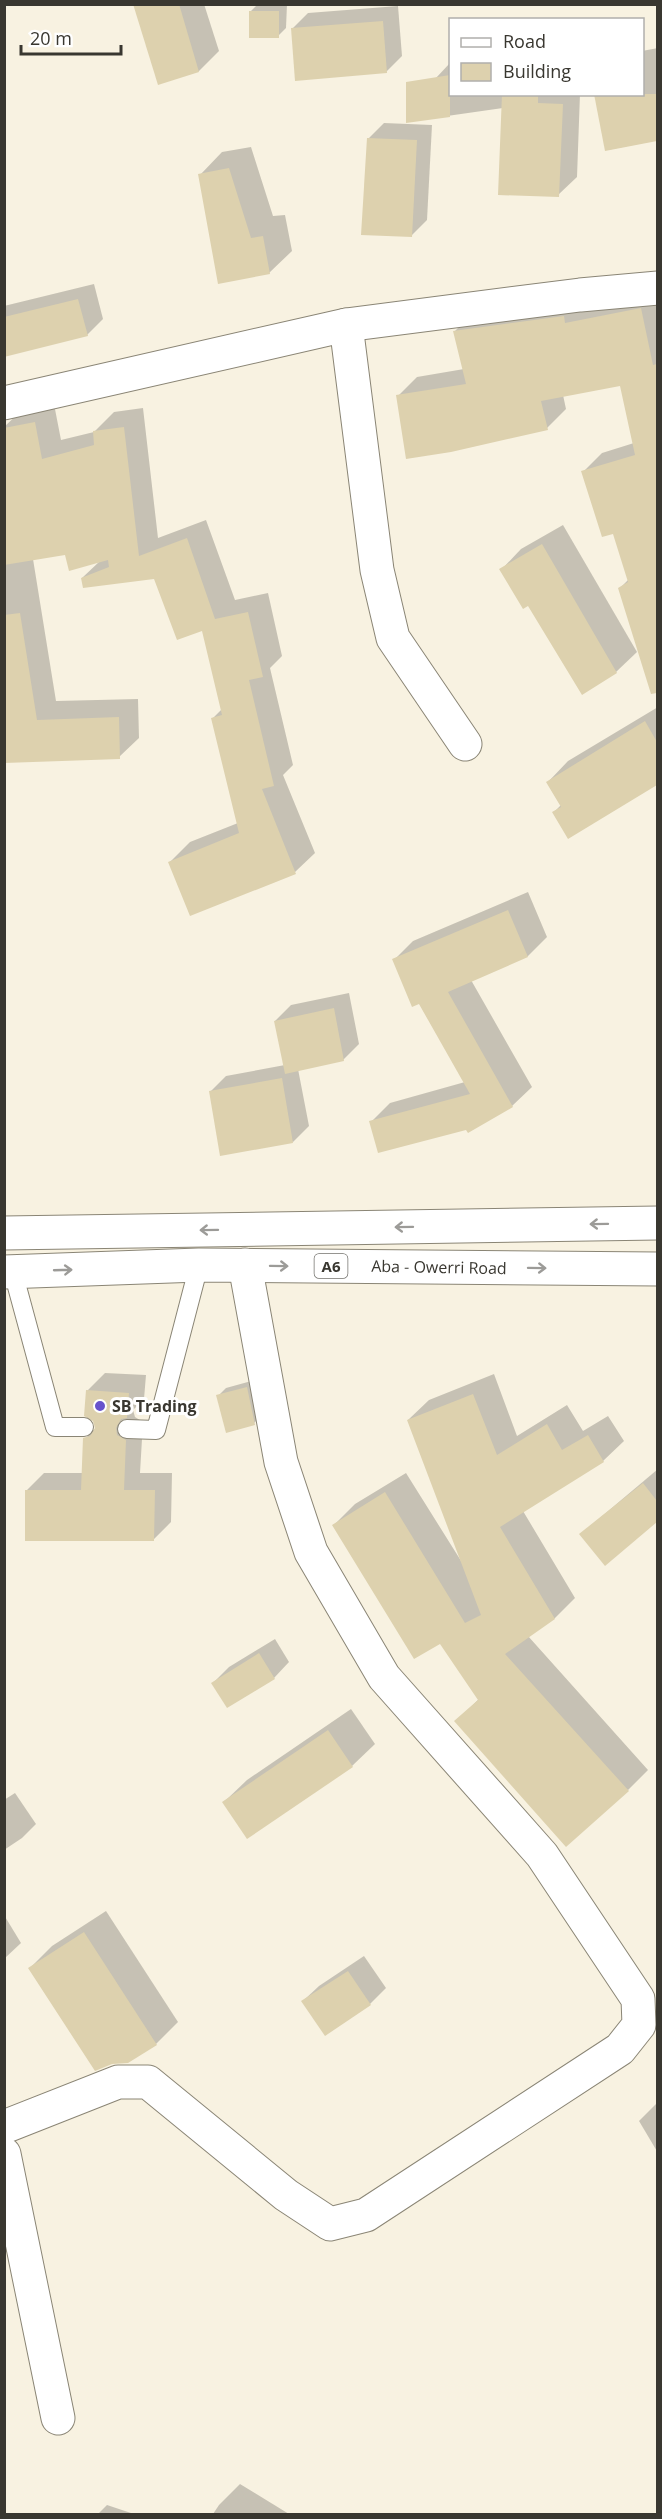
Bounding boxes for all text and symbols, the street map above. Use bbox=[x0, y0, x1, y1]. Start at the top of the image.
scale bar bbox=[21, 18, 122, 56]
legend bbox=[449, 18, 644, 96]
text: 20 m bbox=[30, 26, 72, 50]
text: Road bbox=[503, 29, 546, 53]
text: Building bbox=[503, 59, 571, 83]
one-way arrow bbox=[590, 1218, 610, 1229]
one-way arrow bbox=[395, 1221, 415, 1233]
one-way arrow bbox=[200, 1224, 220, 1236]
road number: A6 bbox=[314, 1254, 348, 1278]
street label: Aba - Owerri Road bbox=[371, 1255, 507, 1279]
one-way arrow bbox=[268, 1260, 288, 1272]
one-way arrow bbox=[526, 1262, 546, 1274]
one-way arrow bbox=[52, 1264, 72, 1276]
place label: SB Trading bbox=[112, 1395, 196, 1417]
marker: SB Trading bbox=[93, 1399, 107, 1413]

